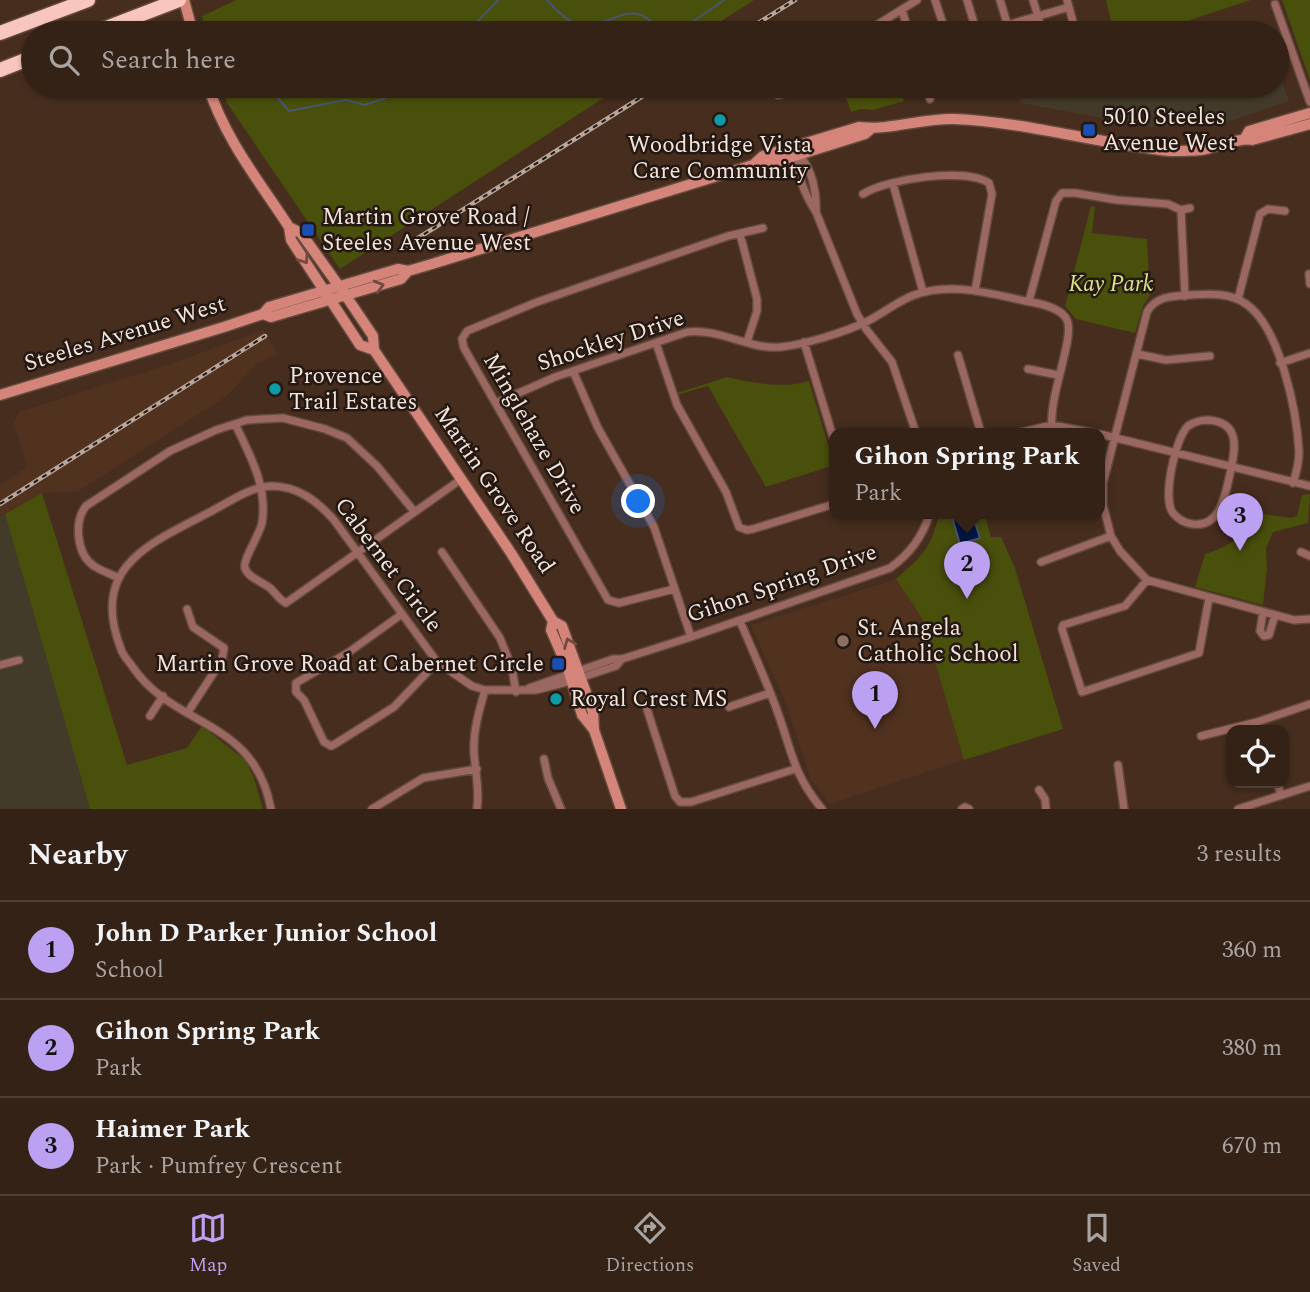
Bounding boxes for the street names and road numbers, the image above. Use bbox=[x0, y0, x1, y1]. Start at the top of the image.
street label: Steeles Avenue West bbox=[20, 287, 230, 381]
street label: Shockley Drive bbox=[533, 301, 689, 381]
street label: Minglehaze Drive bbox=[474, 347, 594, 521]
street label: Martin Grove Road bbox=[425, 399, 563, 581]
street label: Cabernet Circle bbox=[325, 490, 451, 640]
street label: Gihon Spring Drive bbox=[682, 535, 882, 633]

